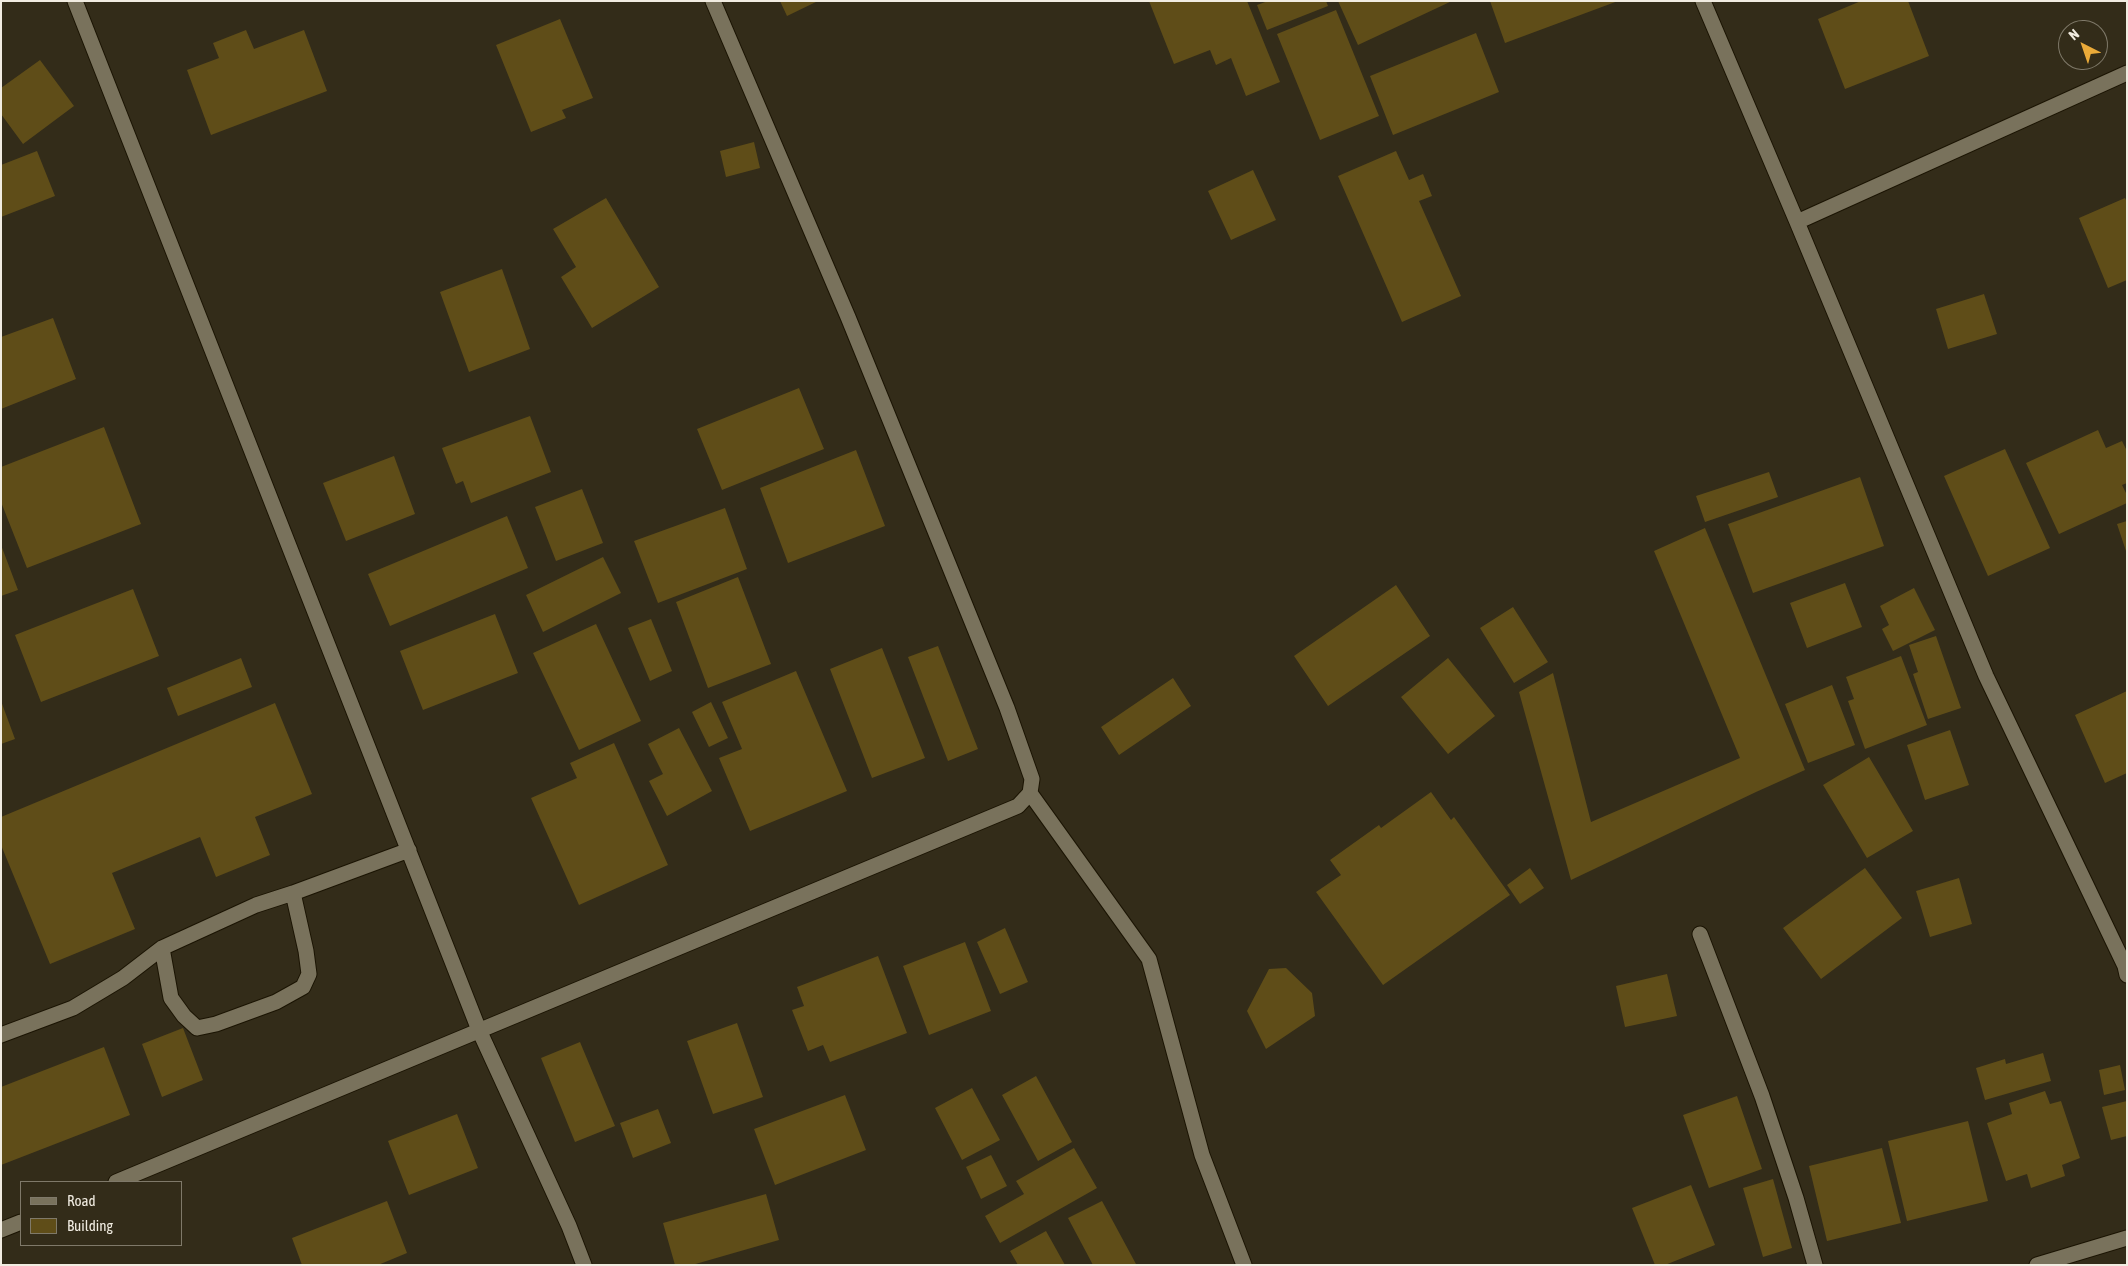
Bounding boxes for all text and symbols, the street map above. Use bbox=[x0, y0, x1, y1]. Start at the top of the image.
north arrow bbox=[2058, 20, 2108, 70]
text: N bbox=[2065, 26, 2082, 43]
legend bbox=[20, 1181, 182, 1246]
text: Road bbox=[67, 1192, 96, 1209]
text: Building bbox=[67, 1217, 113, 1234]

